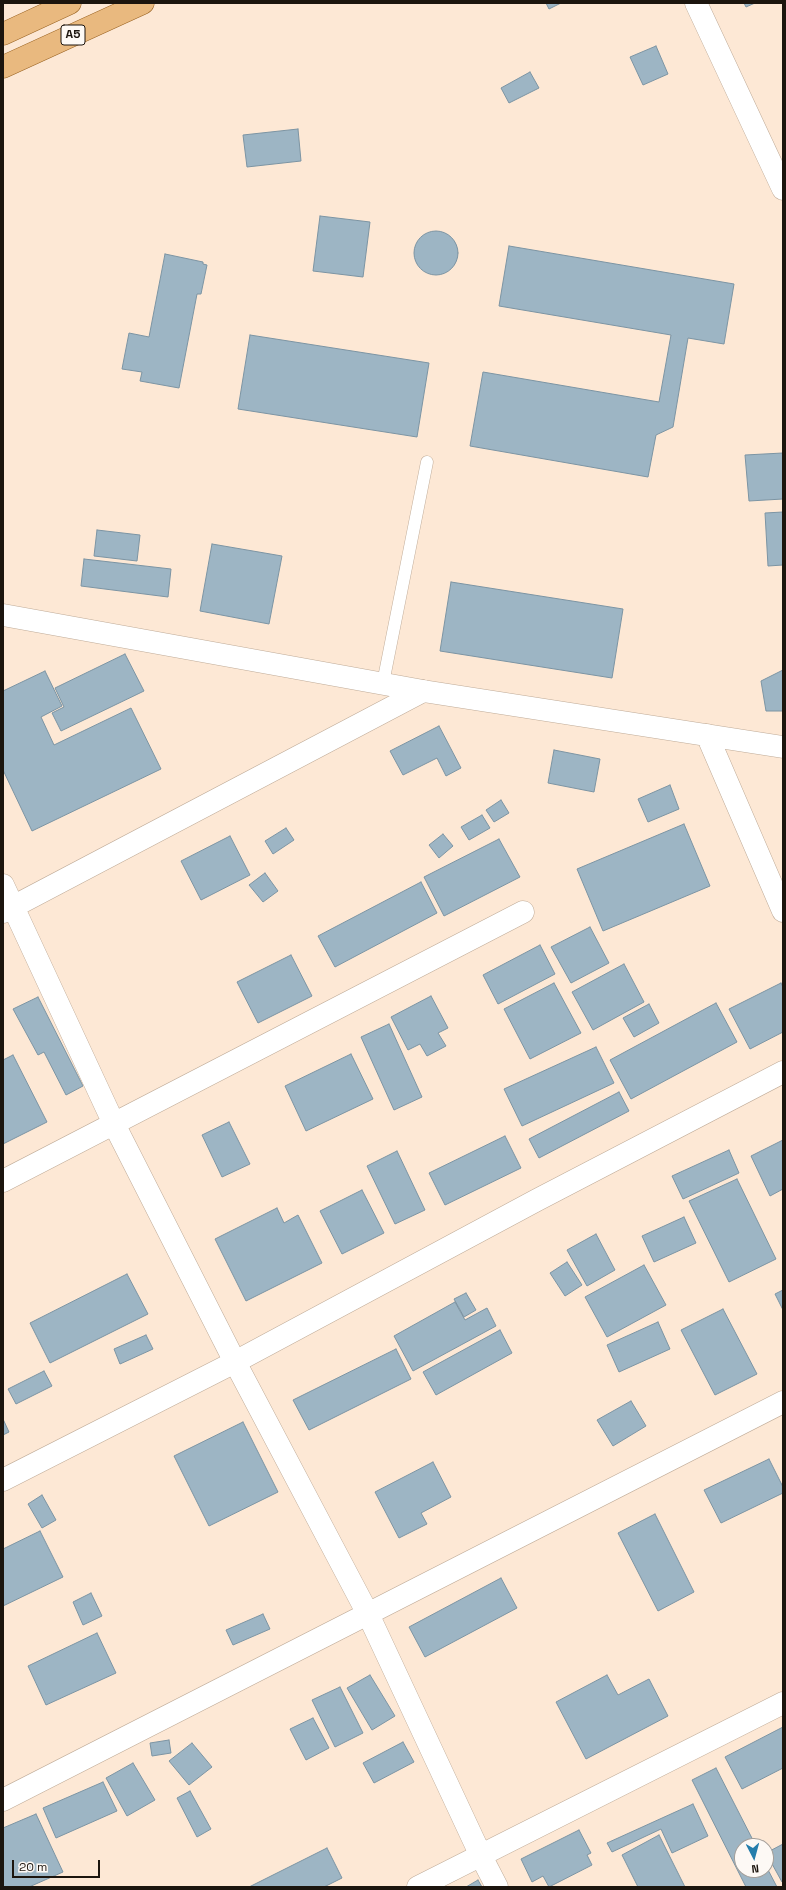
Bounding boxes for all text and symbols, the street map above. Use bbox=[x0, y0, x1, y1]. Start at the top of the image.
road number: A5 bbox=[61, 25, 85, 45]
north arrow bbox=[734, 1838, 774, 1878]
scale bar bbox=[14, 1852, 102, 1878]
text: 20 m bbox=[19, 1859, 47, 1875]
text: N bbox=[751, 1862, 760, 1876]

